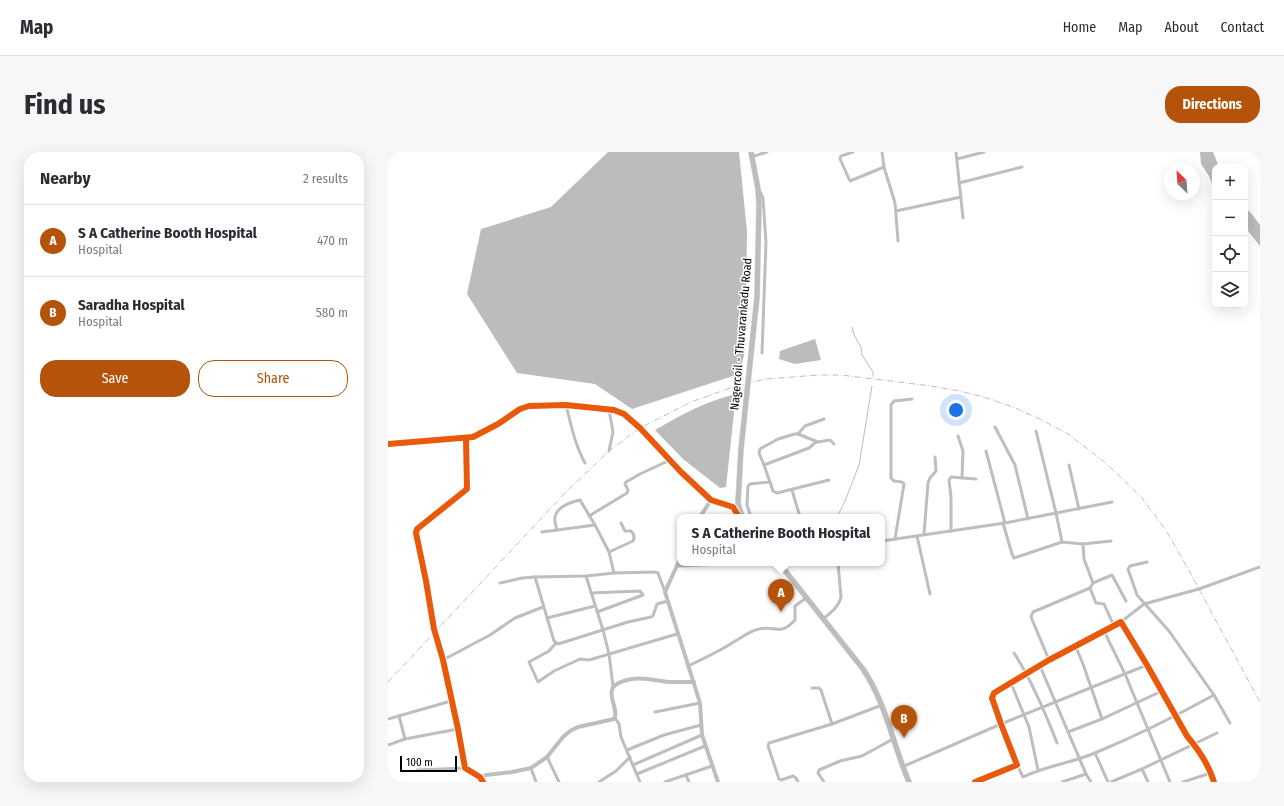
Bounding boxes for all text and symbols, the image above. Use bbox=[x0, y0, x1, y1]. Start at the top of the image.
text: Map bbox=[20, 16, 53, 39]
text: Home bbox=[1063, 19, 1096, 36]
text: Map bbox=[1118, 19, 1142, 36]
text: About bbox=[1164, 19, 1199, 36]
text: Contact bbox=[1221, 19, 1264, 36]
button: Directions bbox=[1165, 86, 1260, 123]
text: Find us bbox=[24, 88, 106, 121]
north arrow bbox=[1164, 164, 1200, 200]
map controls bbox=[1212, 164, 1248, 308]
button: + bbox=[1212, 164, 1248, 200]
text: Nearby bbox=[40, 168, 91, 189]
text: 2 results bbox=[303, 171, 348, 186]
button: − bbox=[1212, 200, 1248, 236]
text: S A Catherine Booth Hospital bbox=[78, 224, 257, 242]
text: A bbox=[49, 233, 57, 248]
text: 470 m bbox=[317, 233, 348, 248]
button: locate bbox=[1212, 236, 1248, 272]
text: Hospital bbox=[78, 242, 122, 257]
street label: Nagercoil - Thuvarankadu Road bbox=[727, 257, 755, 411]
button: layers bbox=[1212, 272, 1248, 308]
text: Saradha Hospital bbox=[78, 296, 185, 314]
text: B bbox=[49, 305, 57, 320]
text: 580 m bbox=[316, 305, 348, 320]
text: Hospital bbox=[78, 314, 122, 329]
button: Save bbox=[40, 360, 190, 397]
button: Share bbox=[198, 360, 348, 397]
your location bbox=[946, 400, 966, 420]
popup bbox=[677, 514, 885, 566]
text: S A Catherine Booth Hospital bbox=[692, 524, 870, 542]
text: Hospital bbox=[692, 542, 736, 557]
pin: A bbox=[768, 579, 794, 612]
pin: B bbox=[891, 705, 917, 738]
scale bar bbox=[400, 754, 457, 773]
text: 100 m bbox=[406, 756, 433, 769]

